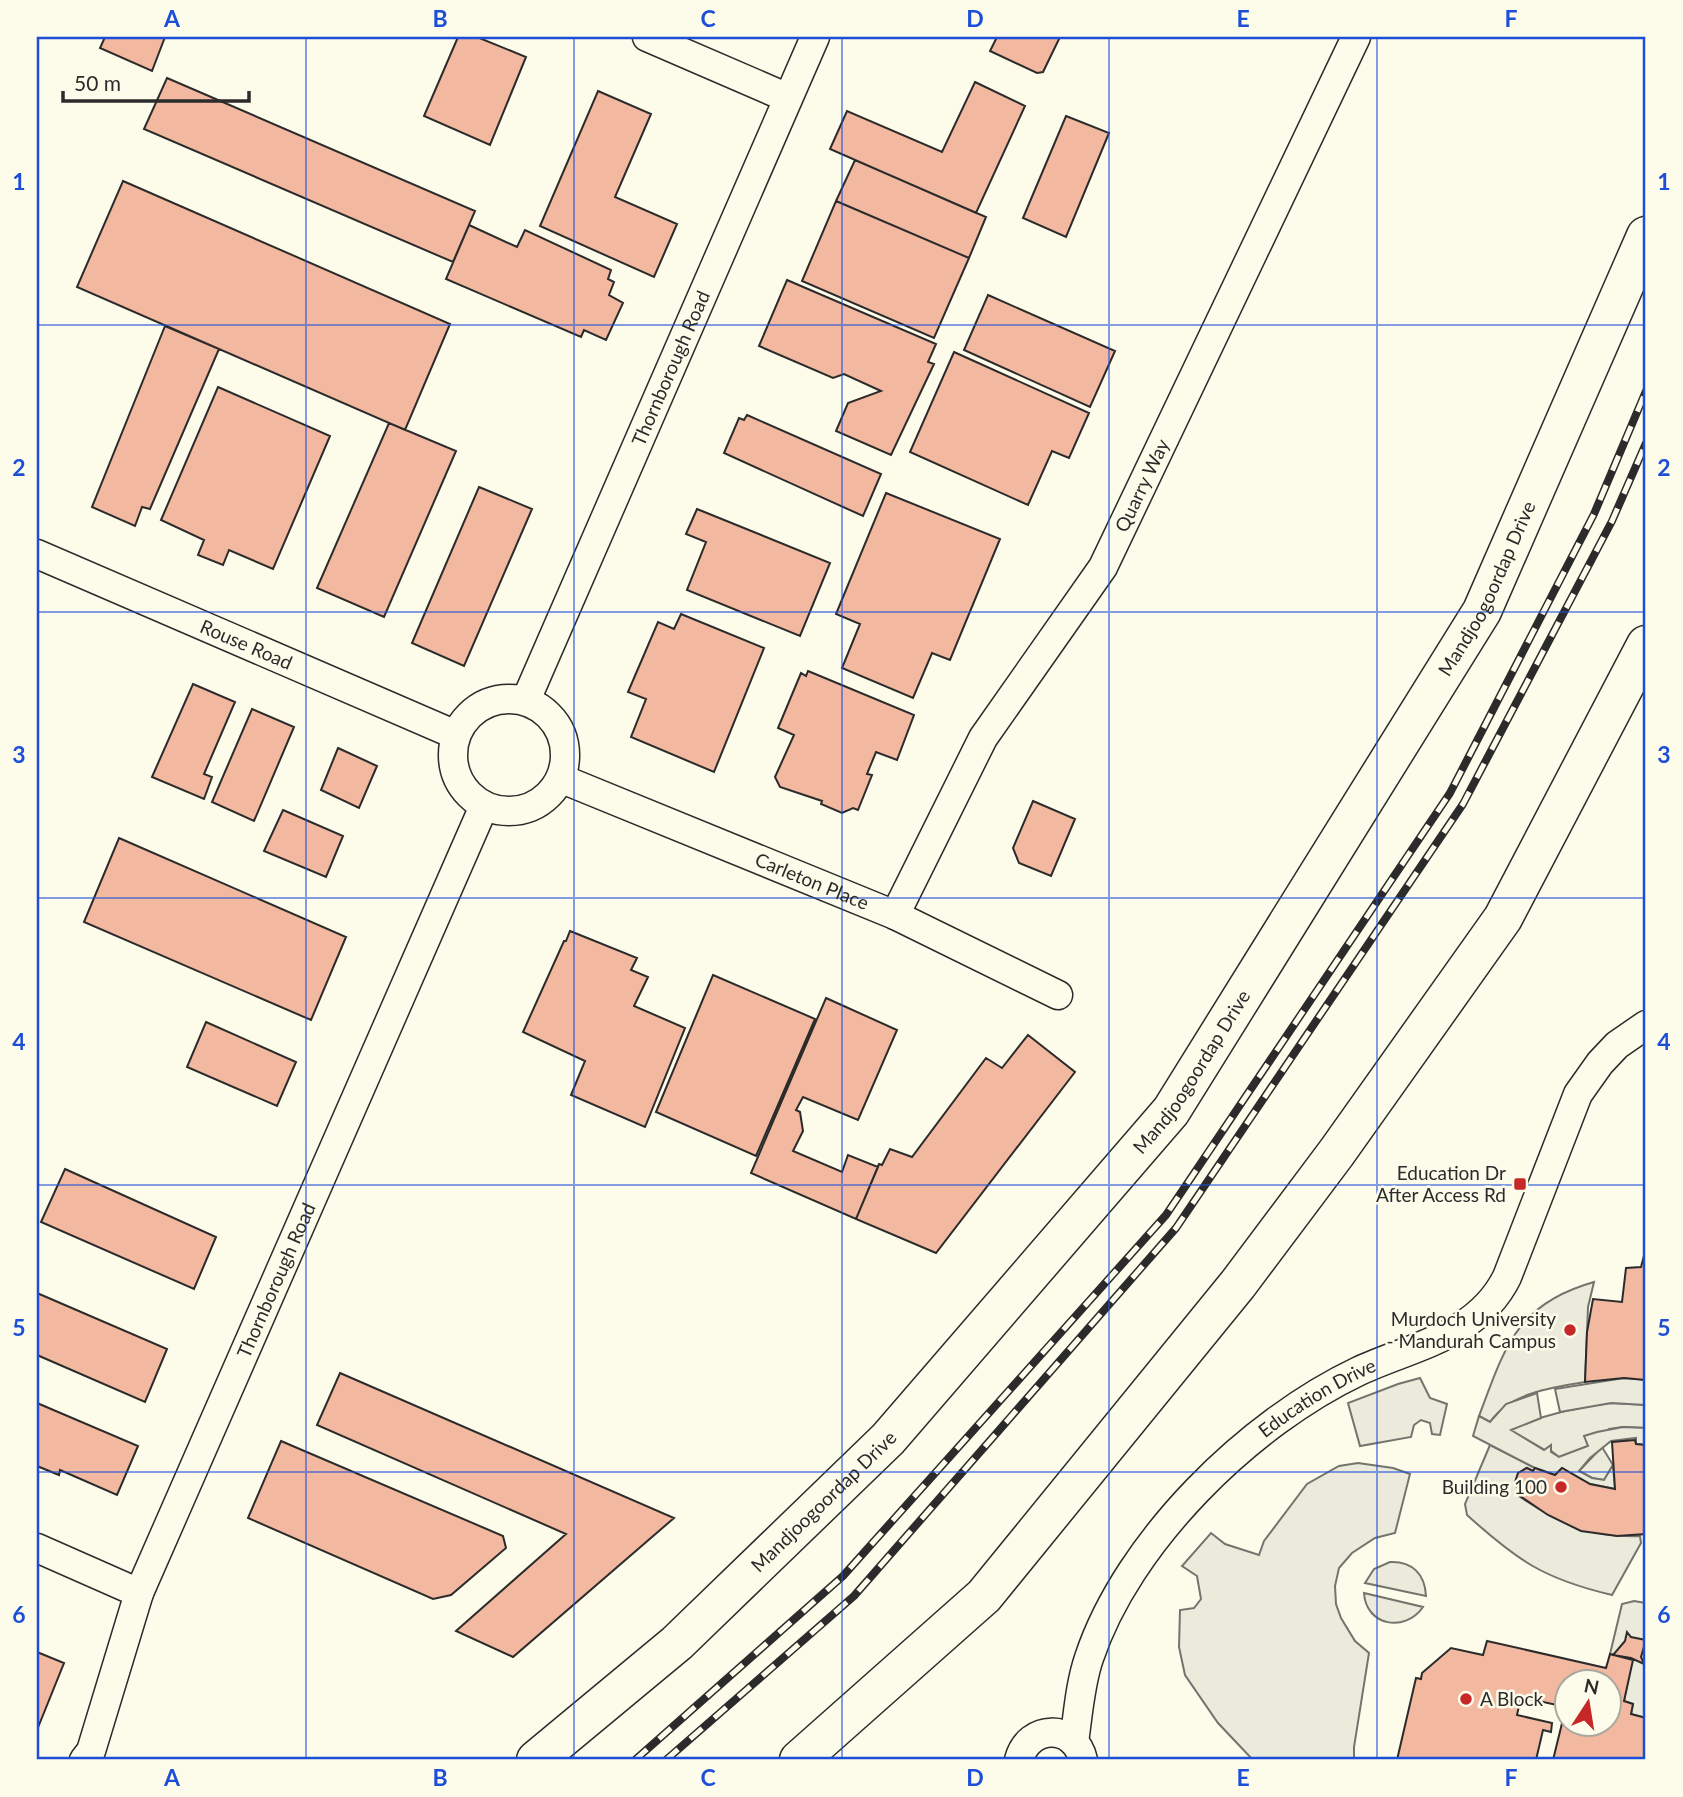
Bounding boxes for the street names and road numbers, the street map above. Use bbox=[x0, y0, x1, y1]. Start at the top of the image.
street label: Thornborough Road bbox=[626, 287, 714, 449]
street label: Quarry Way bbox=[1109, 435, 1174, 536]
street label: Mandjoogoordap Drive bbox=[1433, 497, 1540, 680]
street label: Rouse Road bbox=[197, 614, 296, 674]
street label: Carleton Place bbox=[752, 847, 872, 914]
street label: Mandjoogoordap Drive bbox=[1128, 985, 1255, 1158]
street label: Thornborough Road bbox=[232, 1199, 320, 1361]
street label: Education Drive bbox=[1253, 1353, 1379, 1442]
street label: Mandjoogoordap Drive bbox=[746, 1426, 901, 1576]

